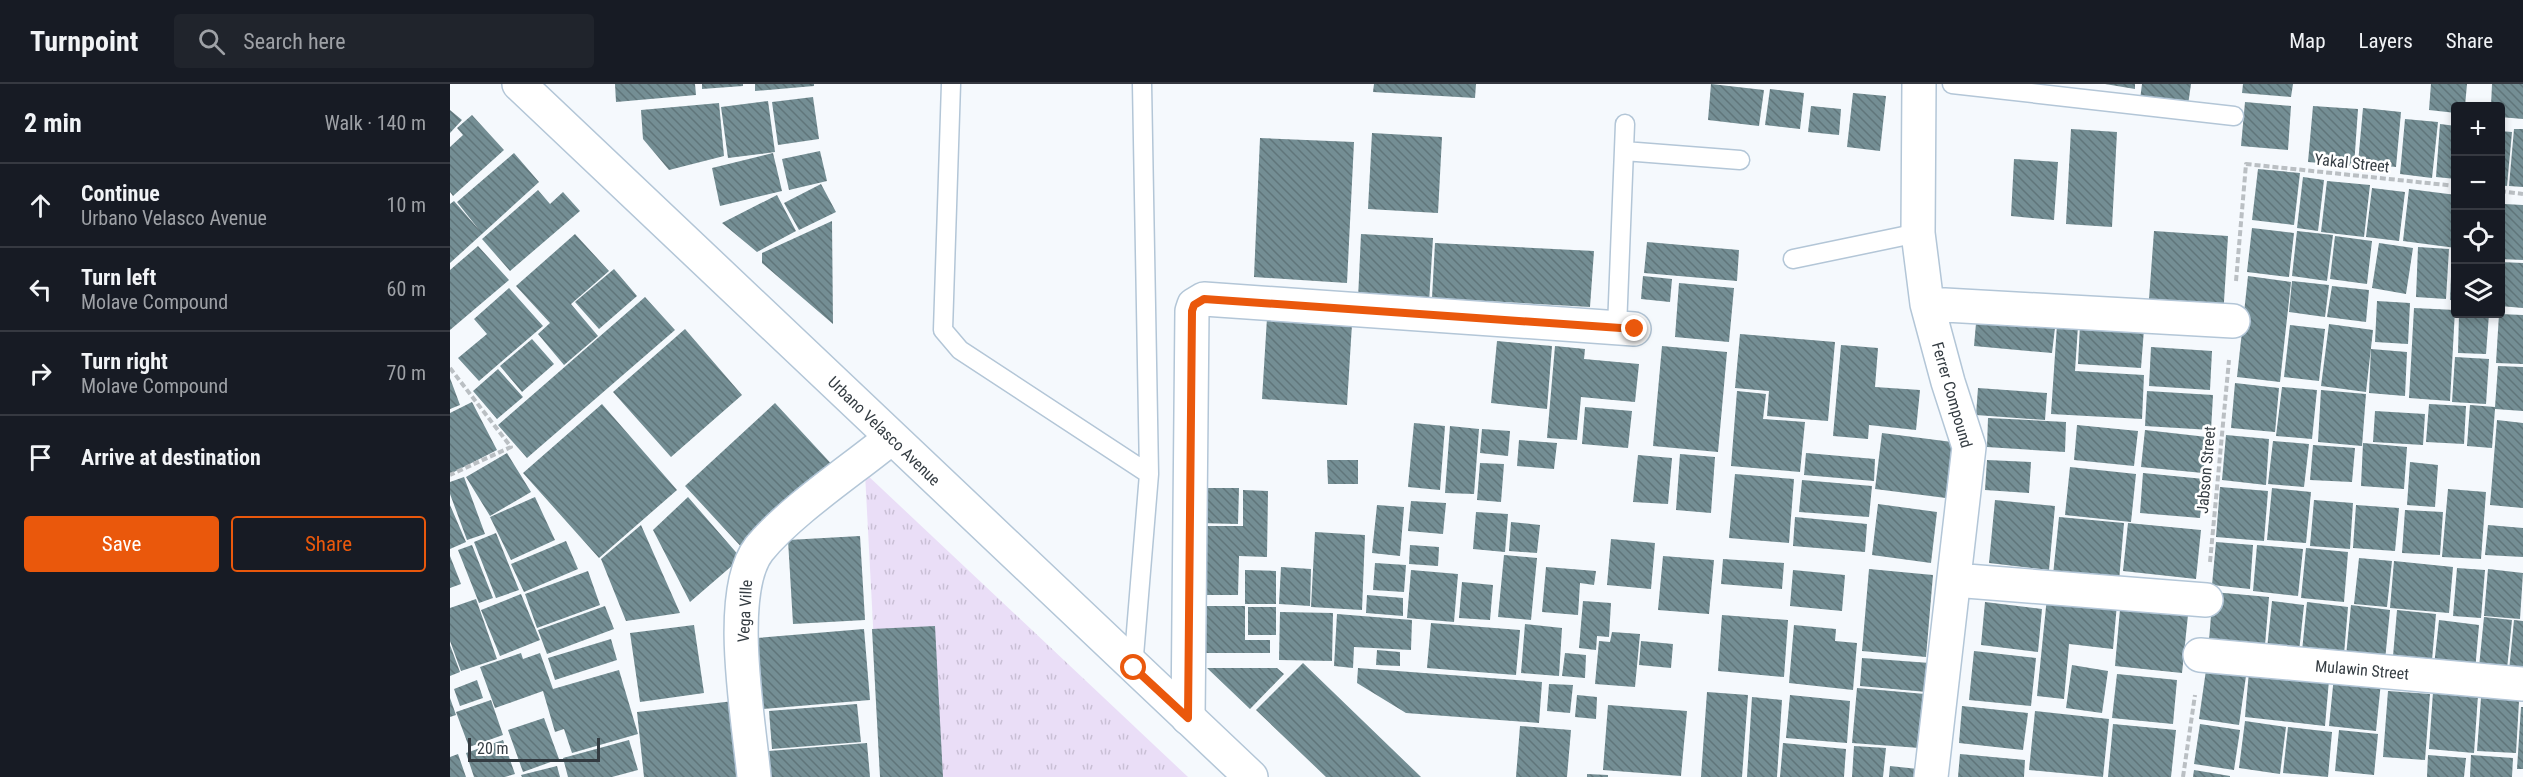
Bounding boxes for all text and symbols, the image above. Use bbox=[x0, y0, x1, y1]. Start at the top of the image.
search box bbox=[174, 14, 594, 68]
text: Turnpoint bbox=[30, 25, 138, 58]
icon: search bbox=[195, 25, 228, 58]
text: Search here bbox=[243, 29, 346, 54]
text: Map bbox=[2289, 29, 2326, 53]
text: Layers bbox=[2359, 29, 2413, 53]
text: Share bbox=[2446, 29, 2493, 53]
map controls bbox=[2451, 102, 2505, 318]
button: + bbox=[2451, 102, 2505, 156]
text: 2 min bbox=[24, 108, 82, 138]
text: Walk · 140 m bbox=[325, 111, 426, 135]
street label: Yakal Street bbox=[2314, 150, 2391, 176]
button: − bbox=[2451, 156, 2505, 210]
text: Continue bbox=[81, 181, 160, 206]
icon: ahead bbox=[24, 189, 57, 222]
text: 10 m bbox=[387, 193, 426, 217]
text: Urbano Velasco Avenue bbox=[81, 206, 267, 230]
button: locate bbox=[2451, 210, 2505, 264]
button: layers bbox=[2451, 264, 2505, 318]
text: Turn left bbox=[81, 265, 156, 290]
icon: left bbox=[24, 273, 57, 306]
text: 60 m bbox=[387, 277, 426, 301]
text: Molave Compound bbox=[81, 290, 228, 314]
route end bbox=[1621, 315, 1647, 341]
street label: Ferrer Compound bbox=[1928, 340, 1976, 450]
text: Turn right bbox=[81, 349, 168, 374]
icon: right bbox=[24, 357, 57, 390]
text: 70 m bbox=[387, 361, 426, 385]
street label: Urbano Velasco Avenue bbox=[824, 372, 944, 490]
text: Molave Compound bbox=[81, 374, 228, 398]
street label: Jabson Street bbox=[2193, 425, 2219, 514]
icon: arrive bbox=[24, 441, 57, 474]
text: Arrive at destination bbox=[81, 445, 261, 470]
button: Save bbox=[24, 516, 219, 572]
button: Share bbox=[231, 516, 426, 572]
street label: Vega Ville bbox=[734, 579, 756, 643]
route start bbox=[1120, 654, 1146, 680]
street label: Mulawin Street bbox=[2314, 656, 2410, 684]
scale bar bbox=[468, 735, 600, 762]
text: 20 m bbox=[477, 739, 509, 758]

